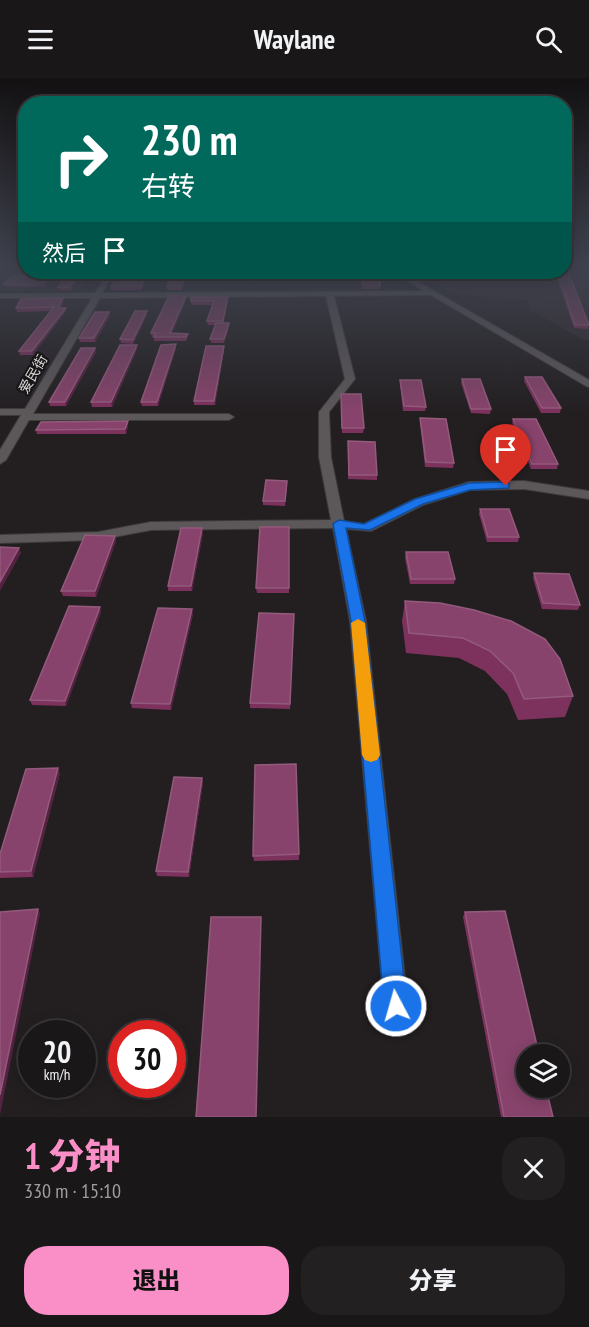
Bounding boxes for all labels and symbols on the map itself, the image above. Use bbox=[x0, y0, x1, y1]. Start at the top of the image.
street label: 爱民街 bbox=[15, 351, 51, 397]
pin bbox=[480, 424, 531, 486]
position arrow bbox=[364, 974, 428, 1038]
speed limit sign: 30 bbox=[108, 1020, 186, 1098]

